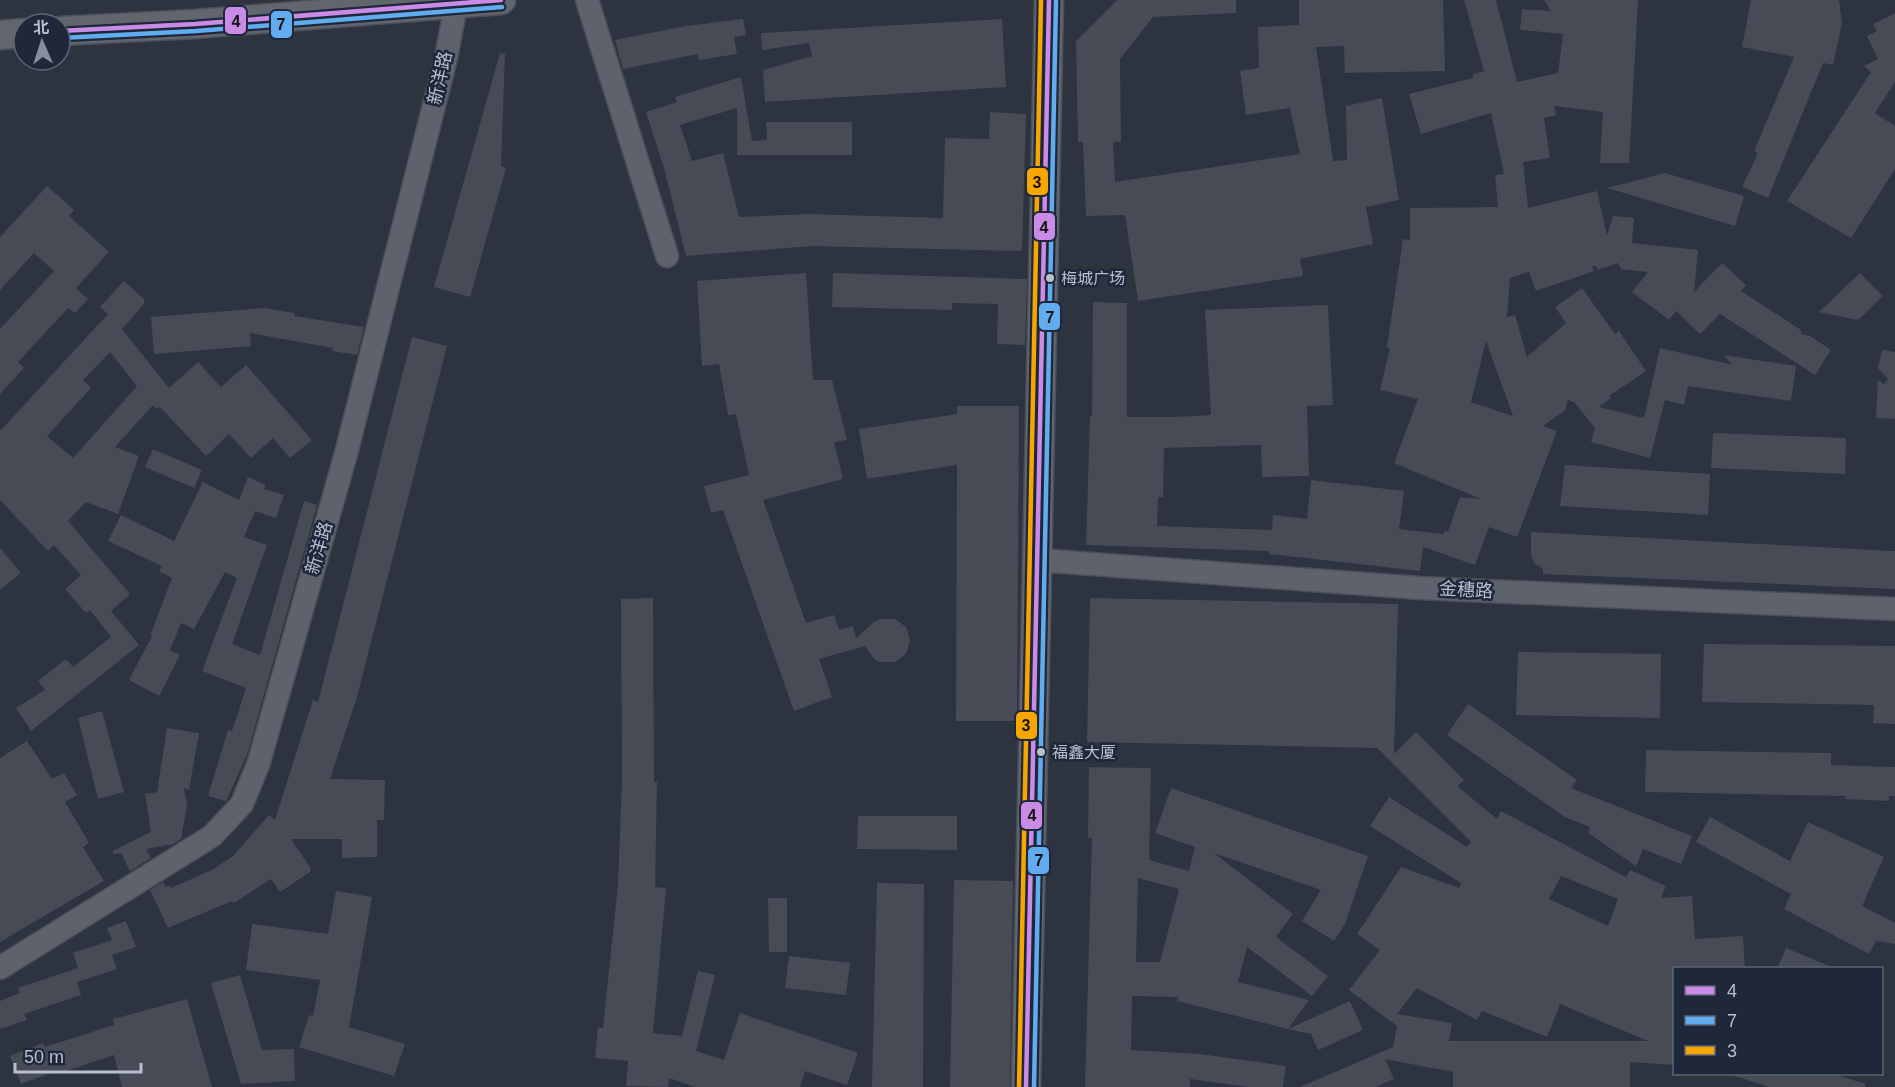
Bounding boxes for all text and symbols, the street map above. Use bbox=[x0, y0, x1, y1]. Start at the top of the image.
line badge: 4 bbox=[224, 6, 247, 35]
line badge: 7 bbox=[270, 10, 293, 39]
north arrow bbox=[12, 12, 72, 72]
text: 4 bbox=[232, 13, 241, 30]
text: 7 bbox=[277, 16, 286, 33]
text: 北 bbox=[33, 19, 50, 36]
street label: 新洋路 bbox=[424, 49, 456, 107]
line badge: 3 bbox=[1026, 167, 1049, 196]
text: 3 bbox=[1033, 174, 1042, 191]
line badge: 4 bbox=[1033, 212, 1056, 241]
text: 4 bbox=[1040, 219, 1049, 236]
place label: 梅城广场 bbox=[1061, 270, 1125, 287]
marker: 梅城广场 bbox=[1044, 272, 1056, 284]
line badge: 7 bbox=[1038, 302, 1061, 331]
text: 7 bbox=[1046, 309, 1055, 326]
street label: 新洋路 bbox=[302, 519, 336, 577]
street label: 金穗路 bbox=[1439, 579, 1493, 601]
line badge: 3 bbox=[1015, 711, 1038, 740]
text: 3 bbox=[1022, 717, 1031, 734]
place label: 福鑫大厦 bbox=[1052, 744, 1116, 761]
marker: 福鑫大厦 bbox=[1035, 746, 1047, 758]
line badge: 4 bbox=[1020, 801, 1043, 830]
text: 4 bbox=[1028, 807, 1037, 824]
line badge: 7 bbox=[1027, 846, 1050, 875]
text: 7 bbox=[1035, 852, 1044, 869]
legend bbox=[1673, 967, 1883, 1075]
text: 4 bbox=[1727, 981, 1737, 1001]
text: 7 bbox=[1727, 1011, 1737, 1031]
scale bar bbox=[15, 1036, 141, 1074]
text: 3 bbox=[1727, 1041, 1737, 1061]
text: 50 m bbox=[24, 1047, 64, 1067]

